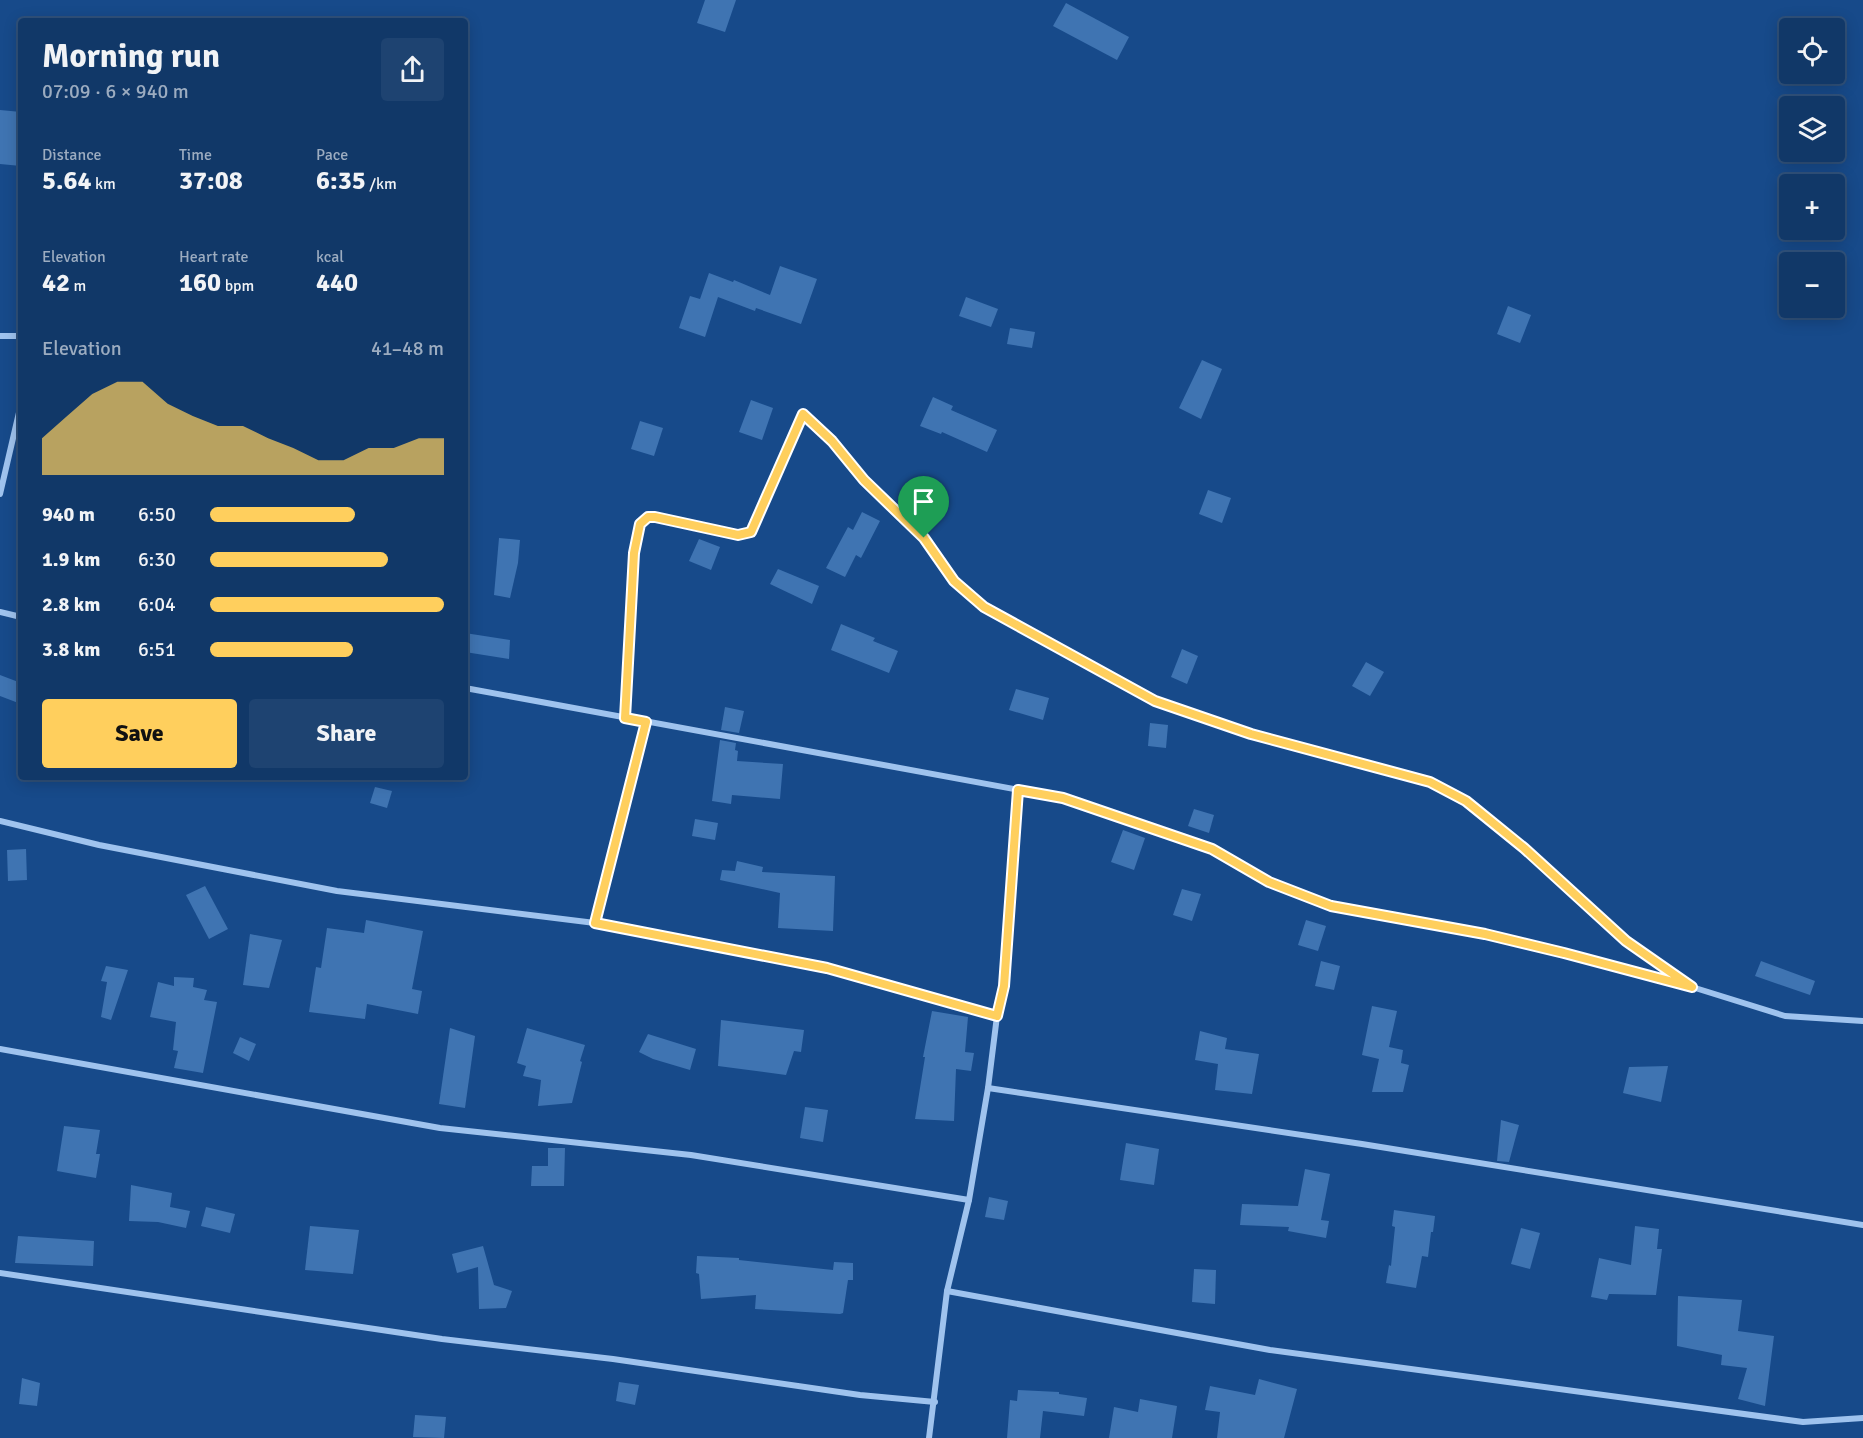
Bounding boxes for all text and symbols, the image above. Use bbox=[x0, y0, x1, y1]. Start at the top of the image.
map controls bbox=[1779, 18, 1845, 318]
button: locate bbox=[1779, 18, 1845, 84]
text: Morning run bbox=[42, 36, 220, 77]
button: share bbox=[381, 38, 444, 101]
text: 07:09 · 6 × 940 m bbox=[42, 79, 189, 104]
button: layers bbox=[1779, 96, 1845, 162]
text: Distance bbox=[42, 145, 102, 165]
text: Time bbox=[179, 145, 212, 165]
text: Pace bbox=[316, 145, 348, 165]
text: 5.64 bbox=[42, 165, 92, 197]
text: 37:08 bbox=[179, 165, 243, 197]
text: 6:35 bbox=[316, 165, 366, 197]
text: km bbox=[92, 174, 116, 194]
text: /km bbox=[366, 174, 397, 194]
button: + bbox=[1779, 174, 1845, 240]
text: Elevation bbox=[42, 247, 106, 267]
text: Heart rate bbox=[179, 247, 248, 267]
text: kcal bbox=[316, 247, 344, 267]
button: − bbox=[1779, 252, 1845, 318]
text: 42 bbox=[42, 267, 70, 299]
text: 160 bbox=[179, 267, 221, 299]
text: 440 bbox=[316, 267, 358, 299]
text: m bbox=[70, 276, 86, 296]
text: bpm bbox=[221, 276, 254, 296]
text: Elevation bbox=[42, 336, 122, 361]
text: 41–48 m bbox=[371, 336, 444, 361]
pin bbox=[898, 476, 949, 538]
icon: arrive bbox=[907, 485, 940, 518]
text: 940 m bbox=[42, 502, 95, 527]
text: 6:50 bbox=[138, 502, 176, 527]
text: 1.9 km bbox=[42, 547, 100, 572]
text: 6:30 bbox=[138, 547, 176, 572]
text: 2.8 km bbox=[42, 592, 100, 617]
text: 6:04 bbox=[138, 592, 176, 617]
text: 3.8 km bbox=[42, 637, 100, 662]
text: 6:51 bbox=[138, 637, 176, 662]
button: Save bbox=[42, 699, 237, 768]
button: Share bbox=[249, 699, 444, 768]

